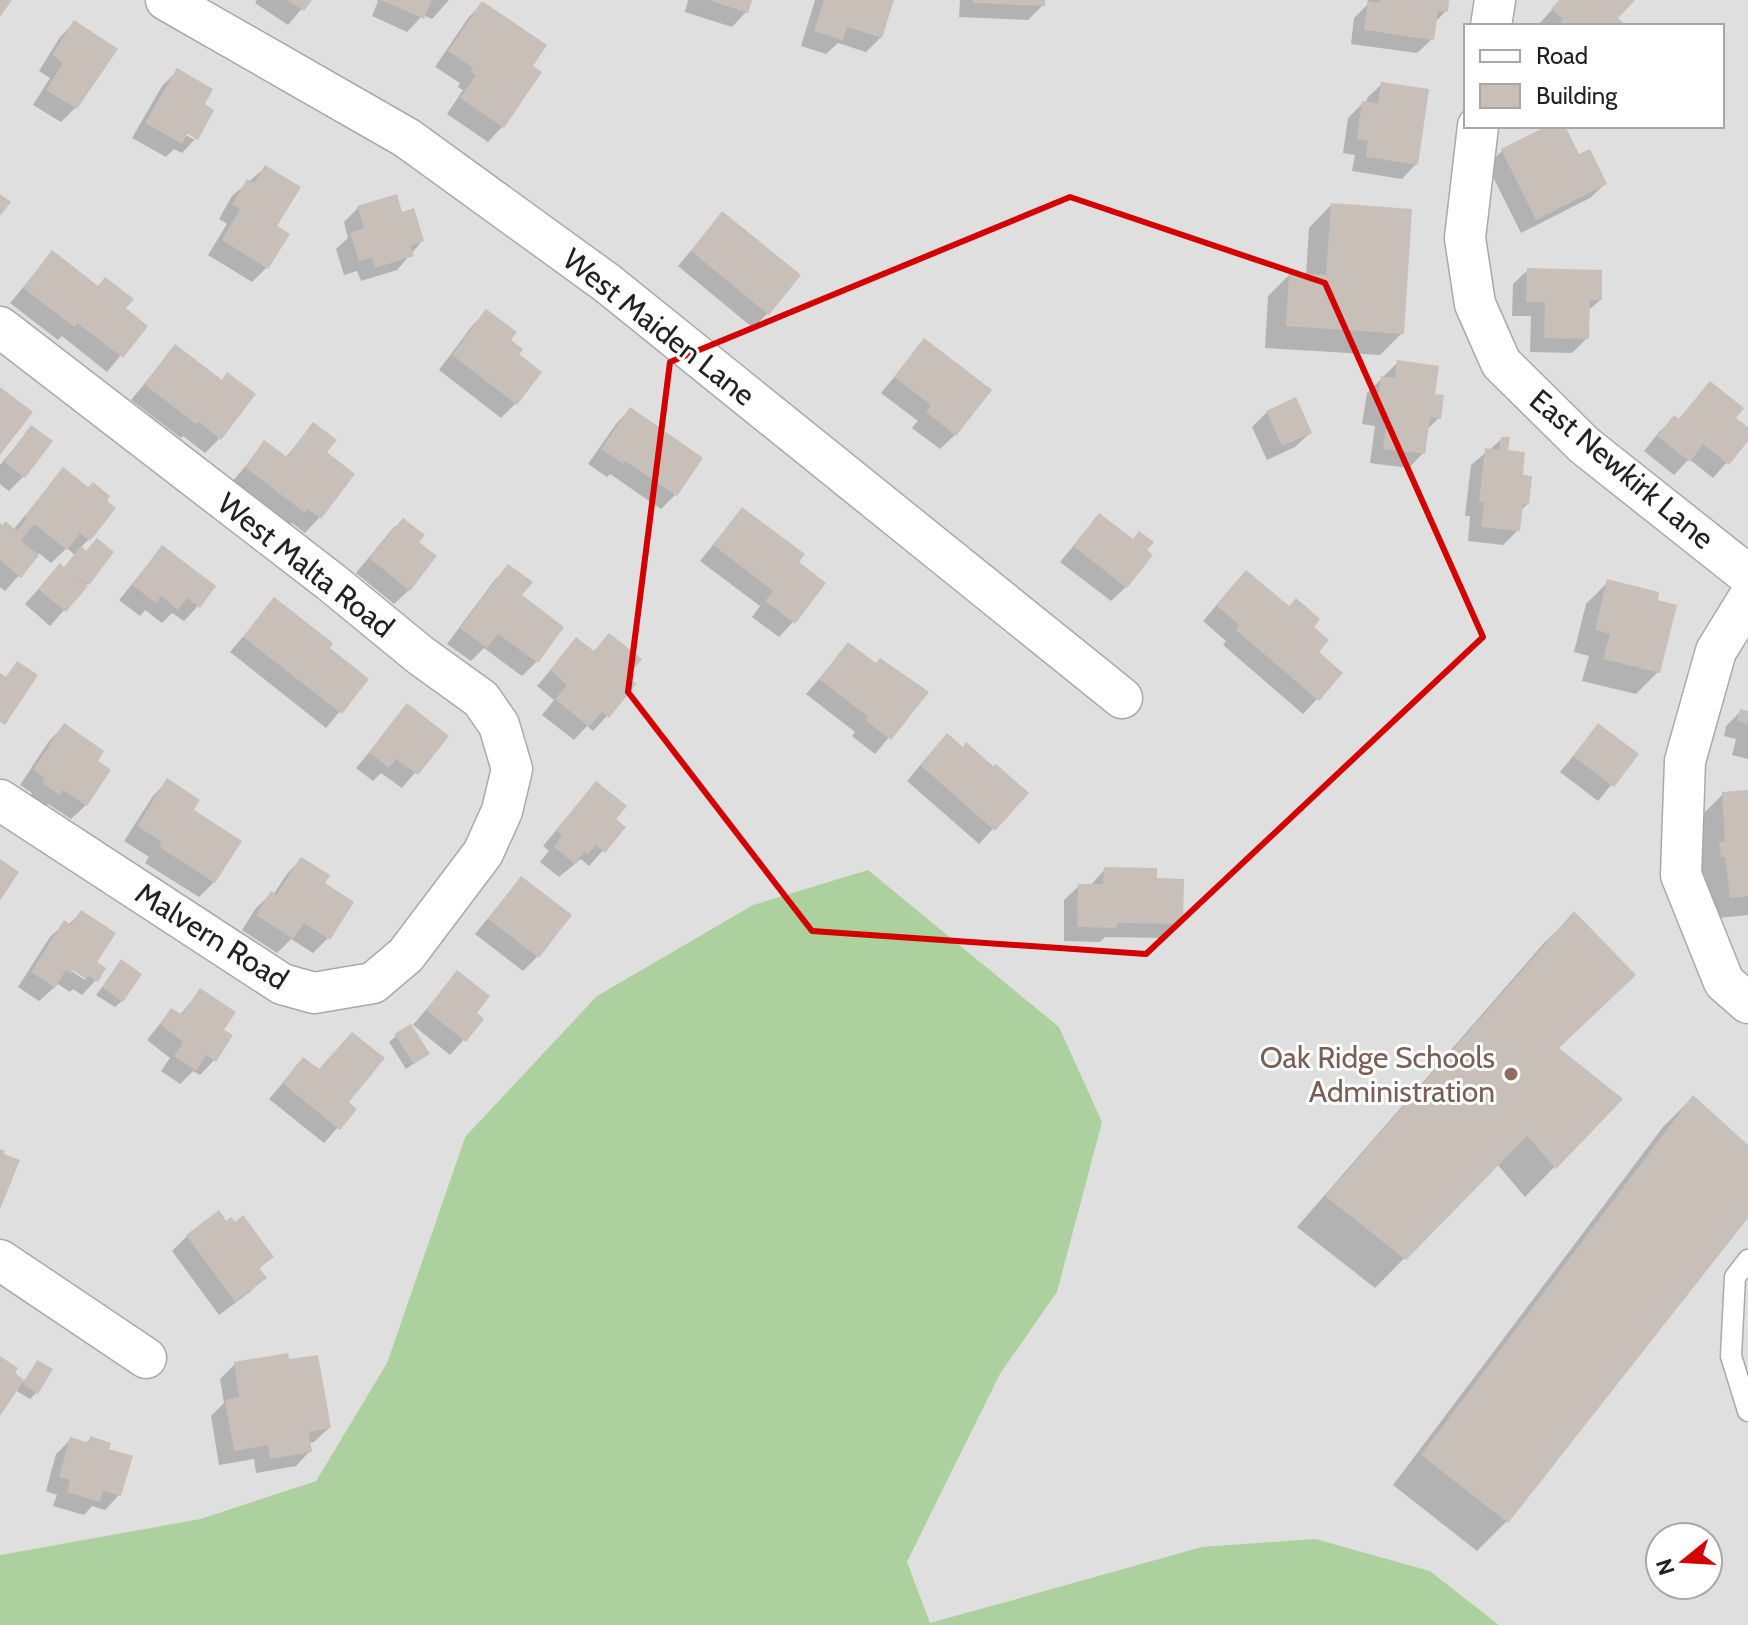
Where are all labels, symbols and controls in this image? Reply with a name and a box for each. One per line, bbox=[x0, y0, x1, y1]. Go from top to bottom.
legend bbox=[1464, 24, 1724, 128]
text: Road bbox=[1536, 41, 1588, 70]
text: Building bbox=[1536, 81, 1618, 110]
street label: West Maiden Lane bbox=[555, 240, 763, 414]
street label: East Newkirk Lane bbox=[1522, 381, 1722, 557]
street label: West Malta Road bbox=[210, 485, 402, 645]
street label: Malvern Road bbox=[129, 874, 295, 998]
place label: Oak Ridge Schools Administration bbox=[1260, 1039, 1495, 1110]
marker: Oak Ridge Schools Administration bbox=[1502, 1065, 1520, 1083]
north arrow bbox=[1644, 1521, 1724, 1601]
text: N bbox=[1650, 1555, 1681, 1579]

